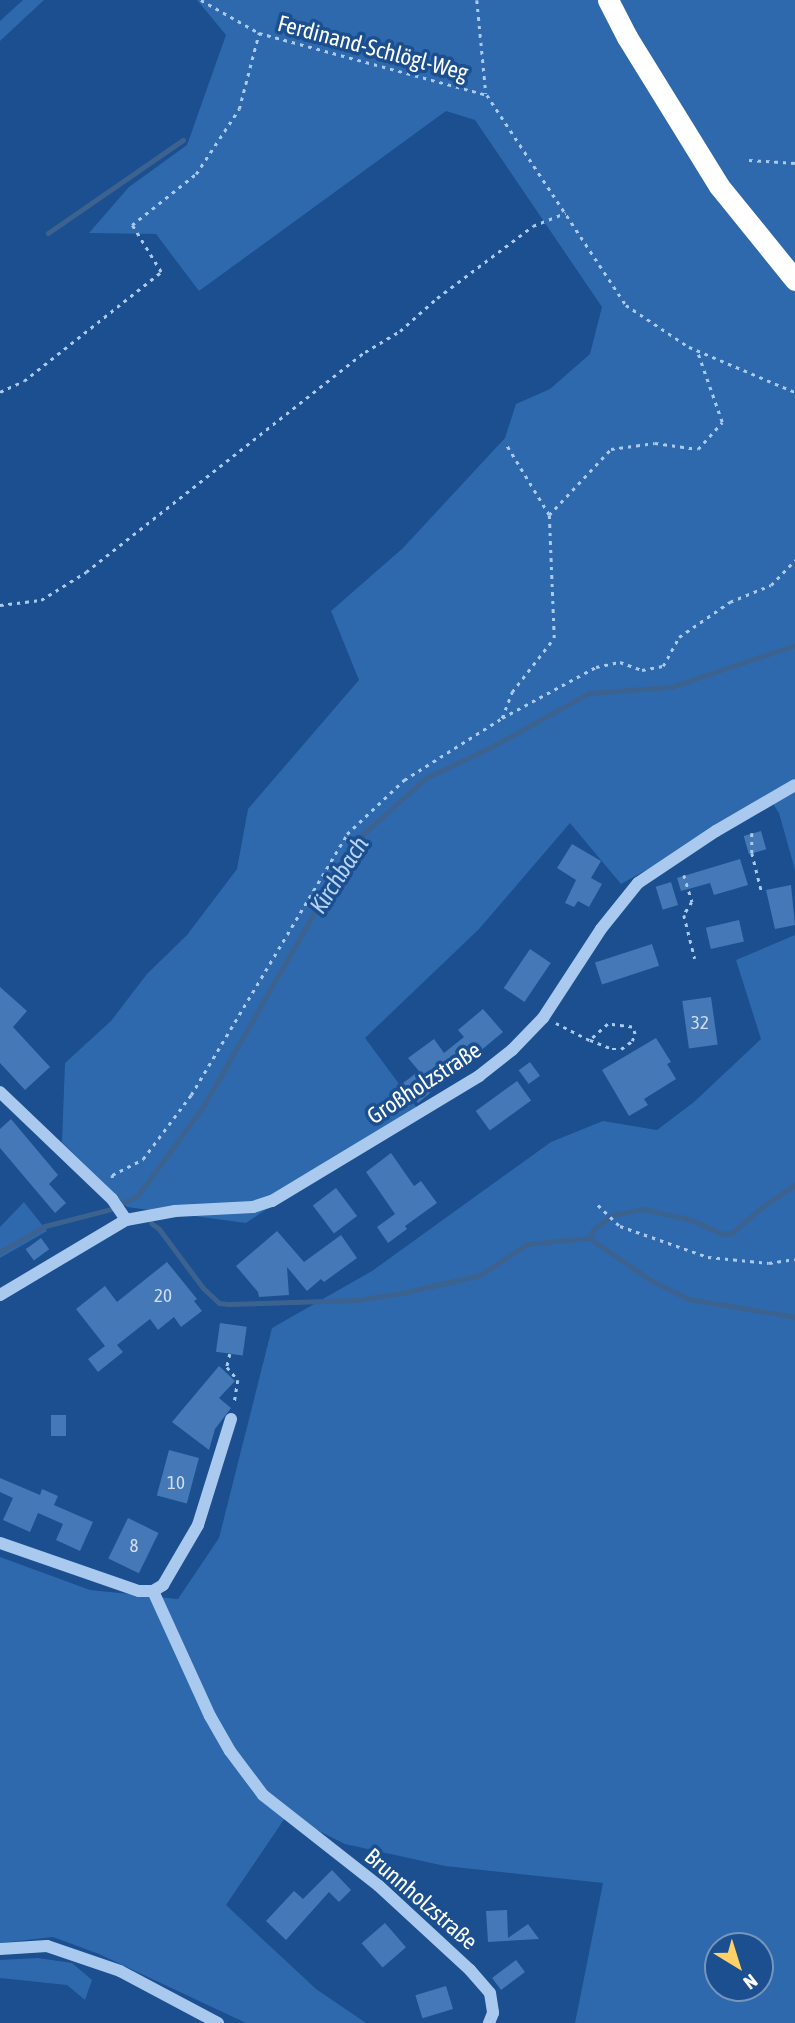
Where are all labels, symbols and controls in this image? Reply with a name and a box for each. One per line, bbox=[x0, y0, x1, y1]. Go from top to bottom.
street label: Ferdinand-Schlögl-Weg bbox=[275, 9, 471, 87]
water label: Kirchbach bbox=[303, 831, 375, 919]
house number: 32 bbox=[691, 1012, 709, 1034]
street label: Großholzstraße bbox=[362, 1036, 486, 1130]
house number: 20 bbox=[154, 1285, 172, 1307]
house number: 10 bbox=[167, 1472, 185, 1494]
house number: 8 bbox=[130, 1535, 138, 1557]
street label: Brunnholzstraße bbox=[359, 1843, 483, 1955]
north arrow bbox=[704, 1932, 774, 2002]
text: N bbox=[740, 1970, 762, 1994]

